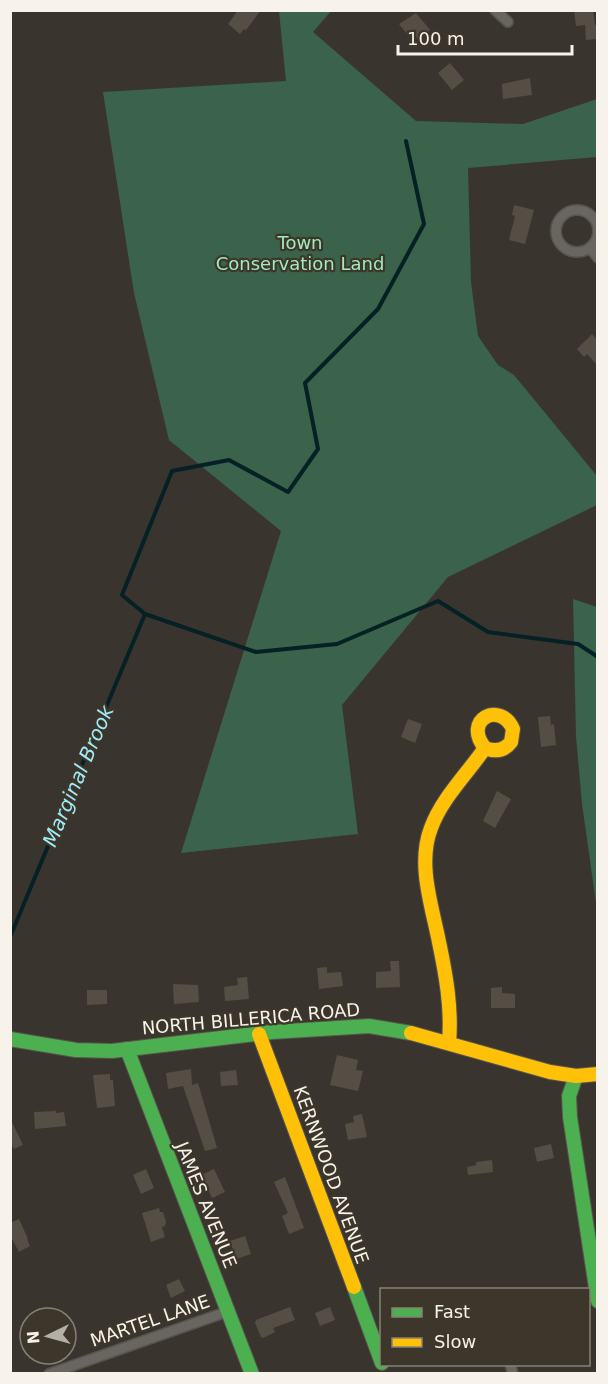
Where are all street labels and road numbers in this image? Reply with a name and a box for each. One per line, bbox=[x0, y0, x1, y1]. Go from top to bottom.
street label: NORTH BILLERICA ROAD bbox=[141, 998, 361, 1039]
street label: KERNWOOD AVENUE bbox=[289, 1083, 373, 1267]
street label: JAMES AVENUE bbox=[171, 1138, 241, 1271]
street label: MARTEL LANE bbox=[87, 1290, 212, 1351]

